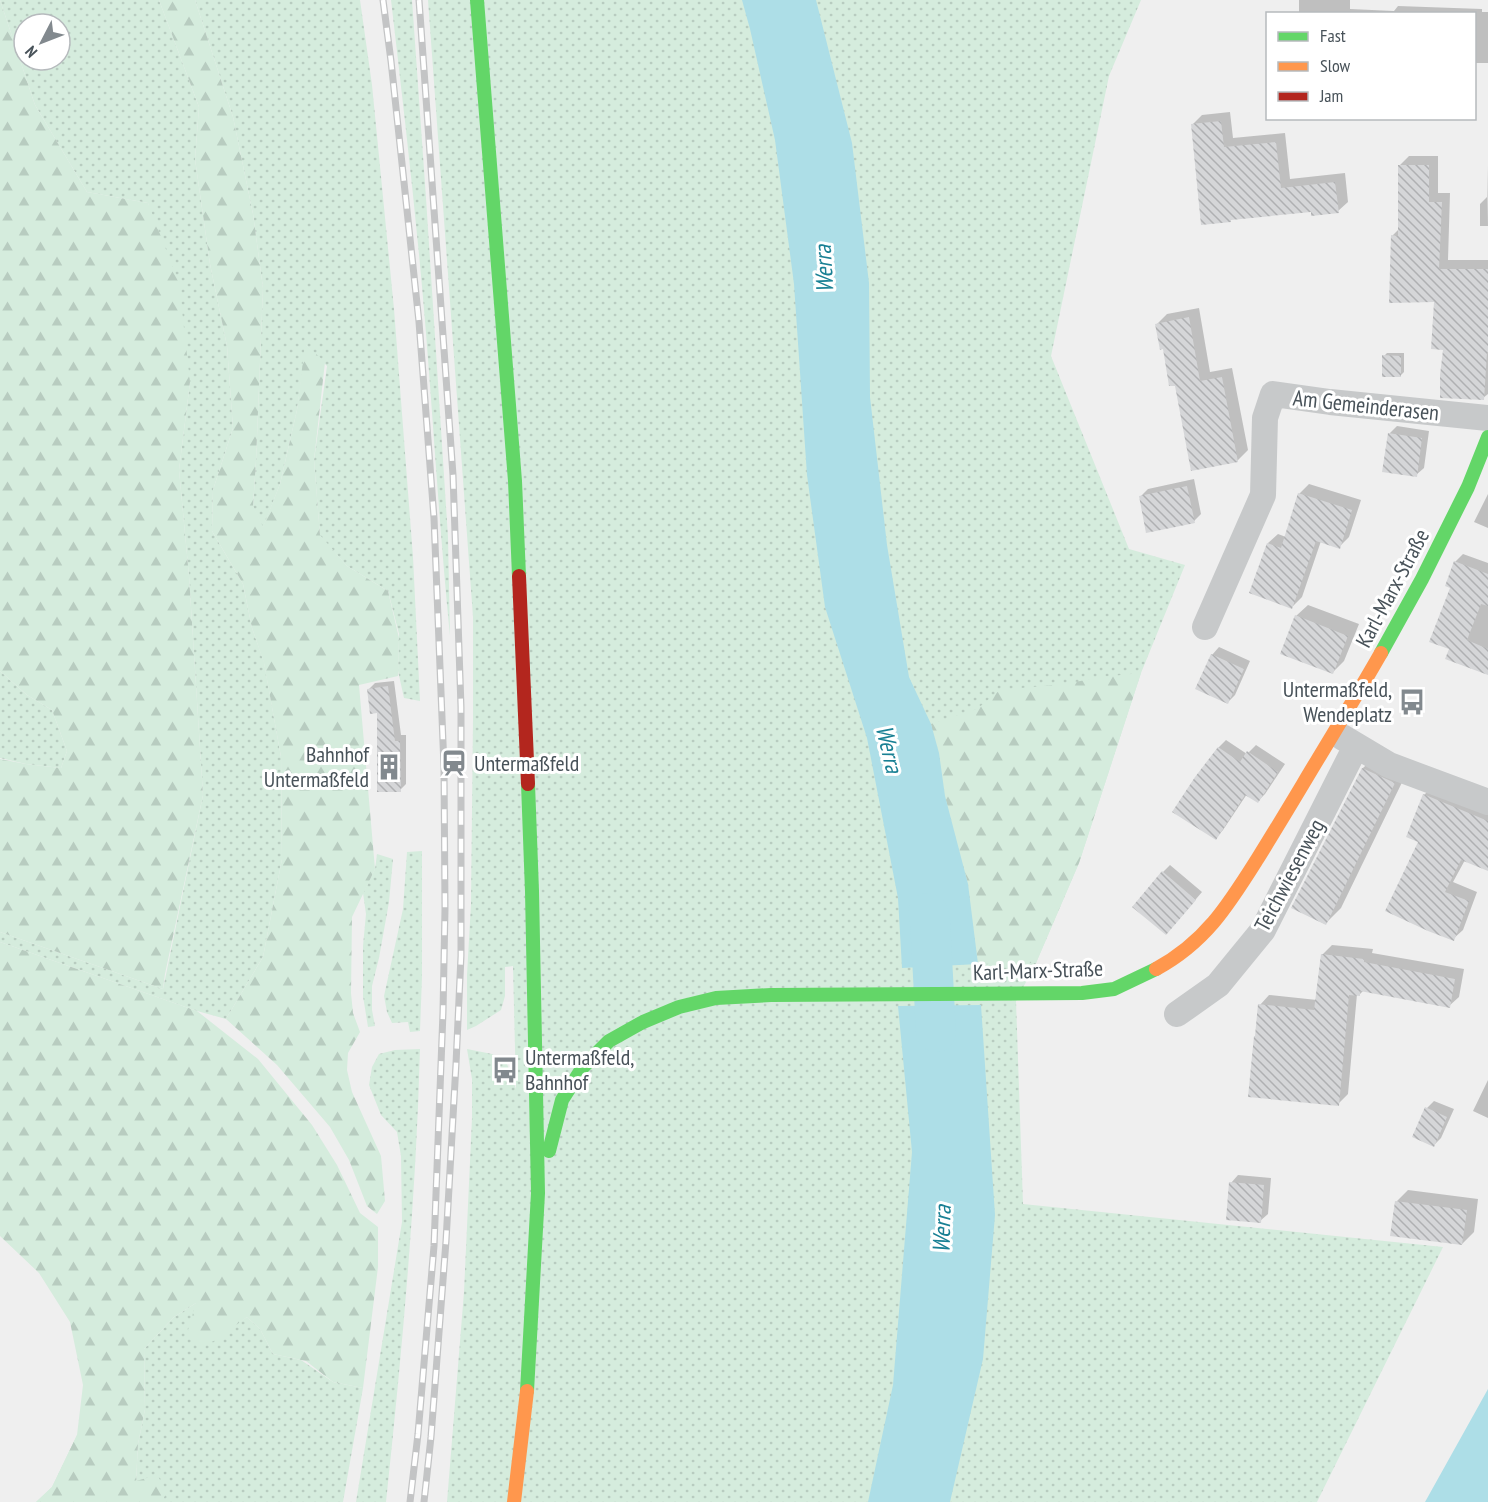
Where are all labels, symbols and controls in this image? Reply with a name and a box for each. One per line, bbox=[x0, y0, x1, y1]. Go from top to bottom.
north arrow bbox=[12, 12, 72, 72]
legend bbox=[1266, 12, 1476, 120]
text: Fast bbox=[1320, 24, 1346, 47]
text: N bbox=[21, 42, 41, 62]
text: Slow bbox=[1320, 54, 1351, 77]
text: Jam bbox=[1319, 84, 1343, 107]
water label: Werra bbox=[807, 243, 840, 294]
street label: Am Gemeinderasen bbox=[1292, 383, 1440, 427]
street label: Karl-Marx-Straße bbox=[1349, 524, 1435, 652]
place label: Untermaßfeld, Wendeplatz bbox=[1283, 675, 1392, 728]
bus stop icon: Untermaßfeld, Wendeplatz bbox=[1397, 687, 1427, 717]
water label: Werra bbox=[869, 722, 910, 777]
place label: Bahnhof Untermaßfeld bbox=[264, 740, 370, 793]
station icon: Untermaßfeld bbox=[439, 748, 469, 778]
place label: Untermaßfeld bbox=[474, 749, 579, 777]
building icon: Bahnhof Untermaßfeld bbox=[374, 752, 404, 782]
street label: Teichwiesenweg bbox=[1248, 814, 1330, 936]
street label: Karl-Marx-Straße bbox=[972, 954, 1104, 986]
place label: Untermaßfeld, Bahnhof bbox=[525, 1043, 634, 1096]
bus stop icon: Untermaßfeld, Bahnhof bbox=[490, 1055, 520, 1085]
water label: Werra bbox=[925, 1203, 958, 1253]

